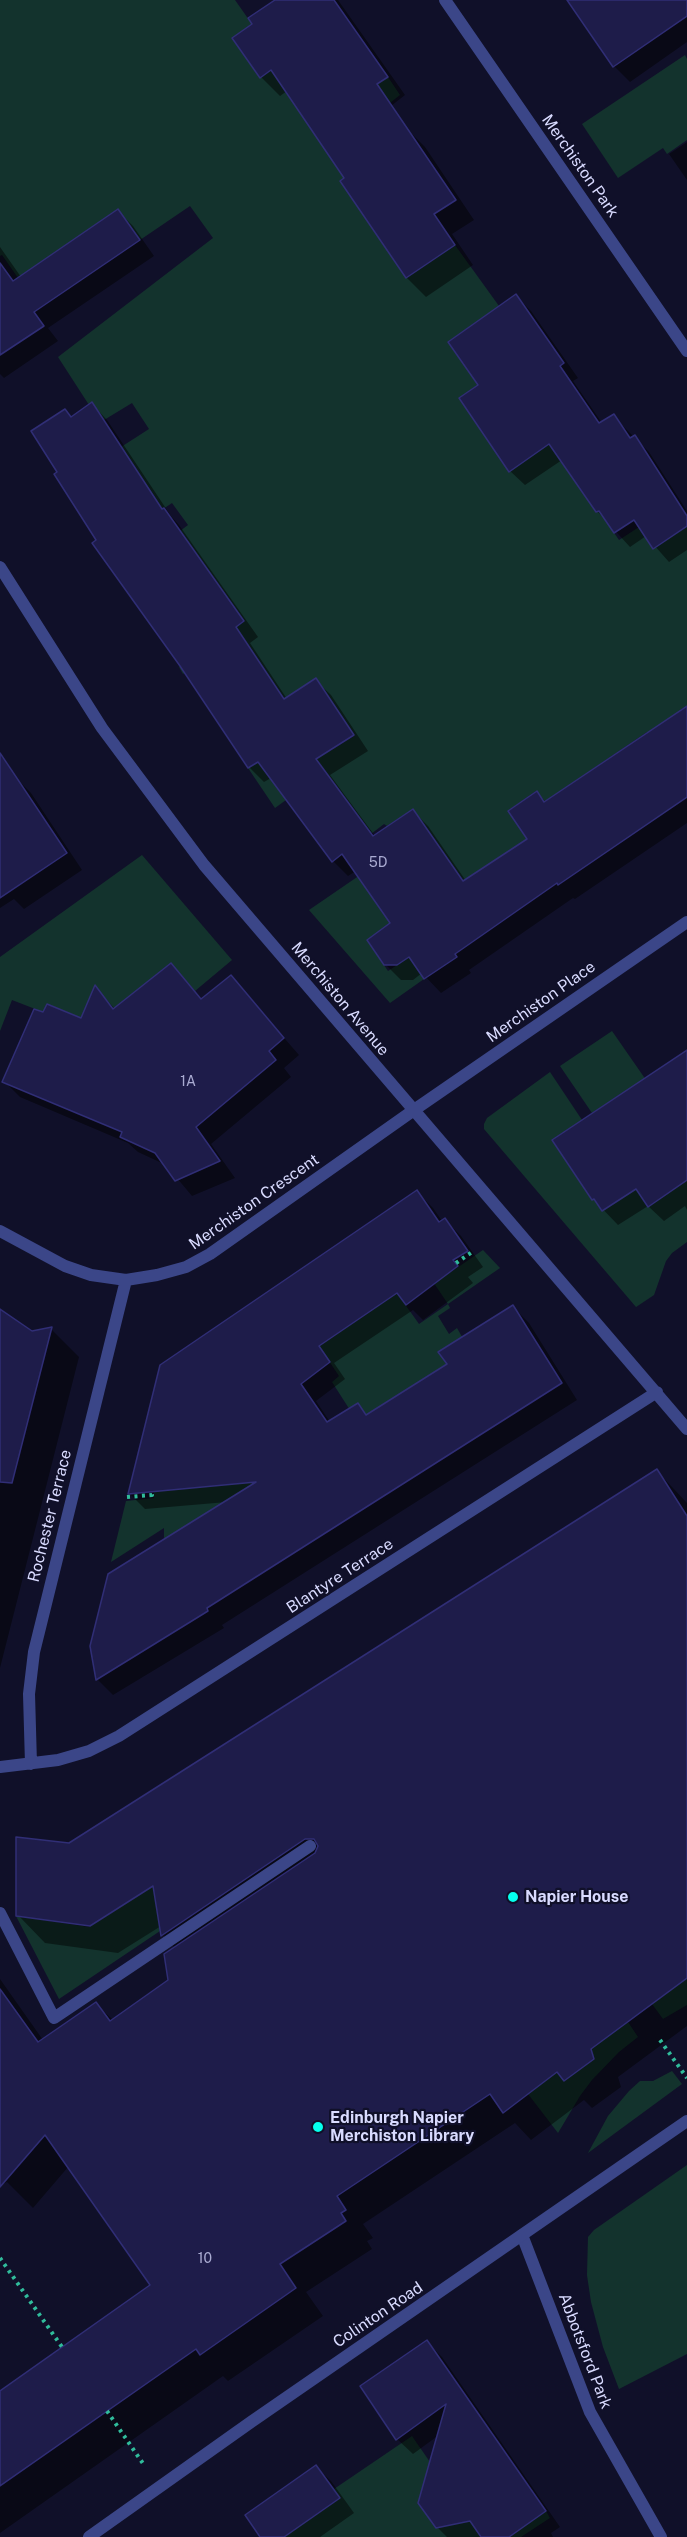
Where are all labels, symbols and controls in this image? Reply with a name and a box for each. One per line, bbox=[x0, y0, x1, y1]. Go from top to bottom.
street label: Merchiston Park bbox=[537, 111, 623, 221]
house number: 5D bbox=[369, 855, 387, 871]
street label: Merchiston Avenue bbox=[287, 938, 393, 1060]
street label: Merchiston Place bbox=[483, 957, 599, 1047]
house number: 1A bbox=[180, 1074, 196, 1090]
street label: Merchiston Crescent bbox=[185, 1150, 323, 1254]
street label: Rochester Terrace bbox=[24, 1448, 76, 1584]
street label: Blantyre Terrace bbox=[283, 1534, 397, 1618]
place label: Napier House bbox=[525, 1887, 628, 1907]
marker: Napier House bbox=[506, 1890, 520, 1904]
place label: Edinburgh Napier Merchiston Library bbox=[330, 2108, 474, 2146]
marker: Edinburgh Napier Merchiston Library bbox=[311, 2120, 325, 2134]
house number: 10 bbox=[198, 2251, 212, 2267]
street label: Colinton Road bbox=[330, 2278, 426, 2352]
street label: Abbotsford Park bbox=[554, 2290, 616, 2412]

